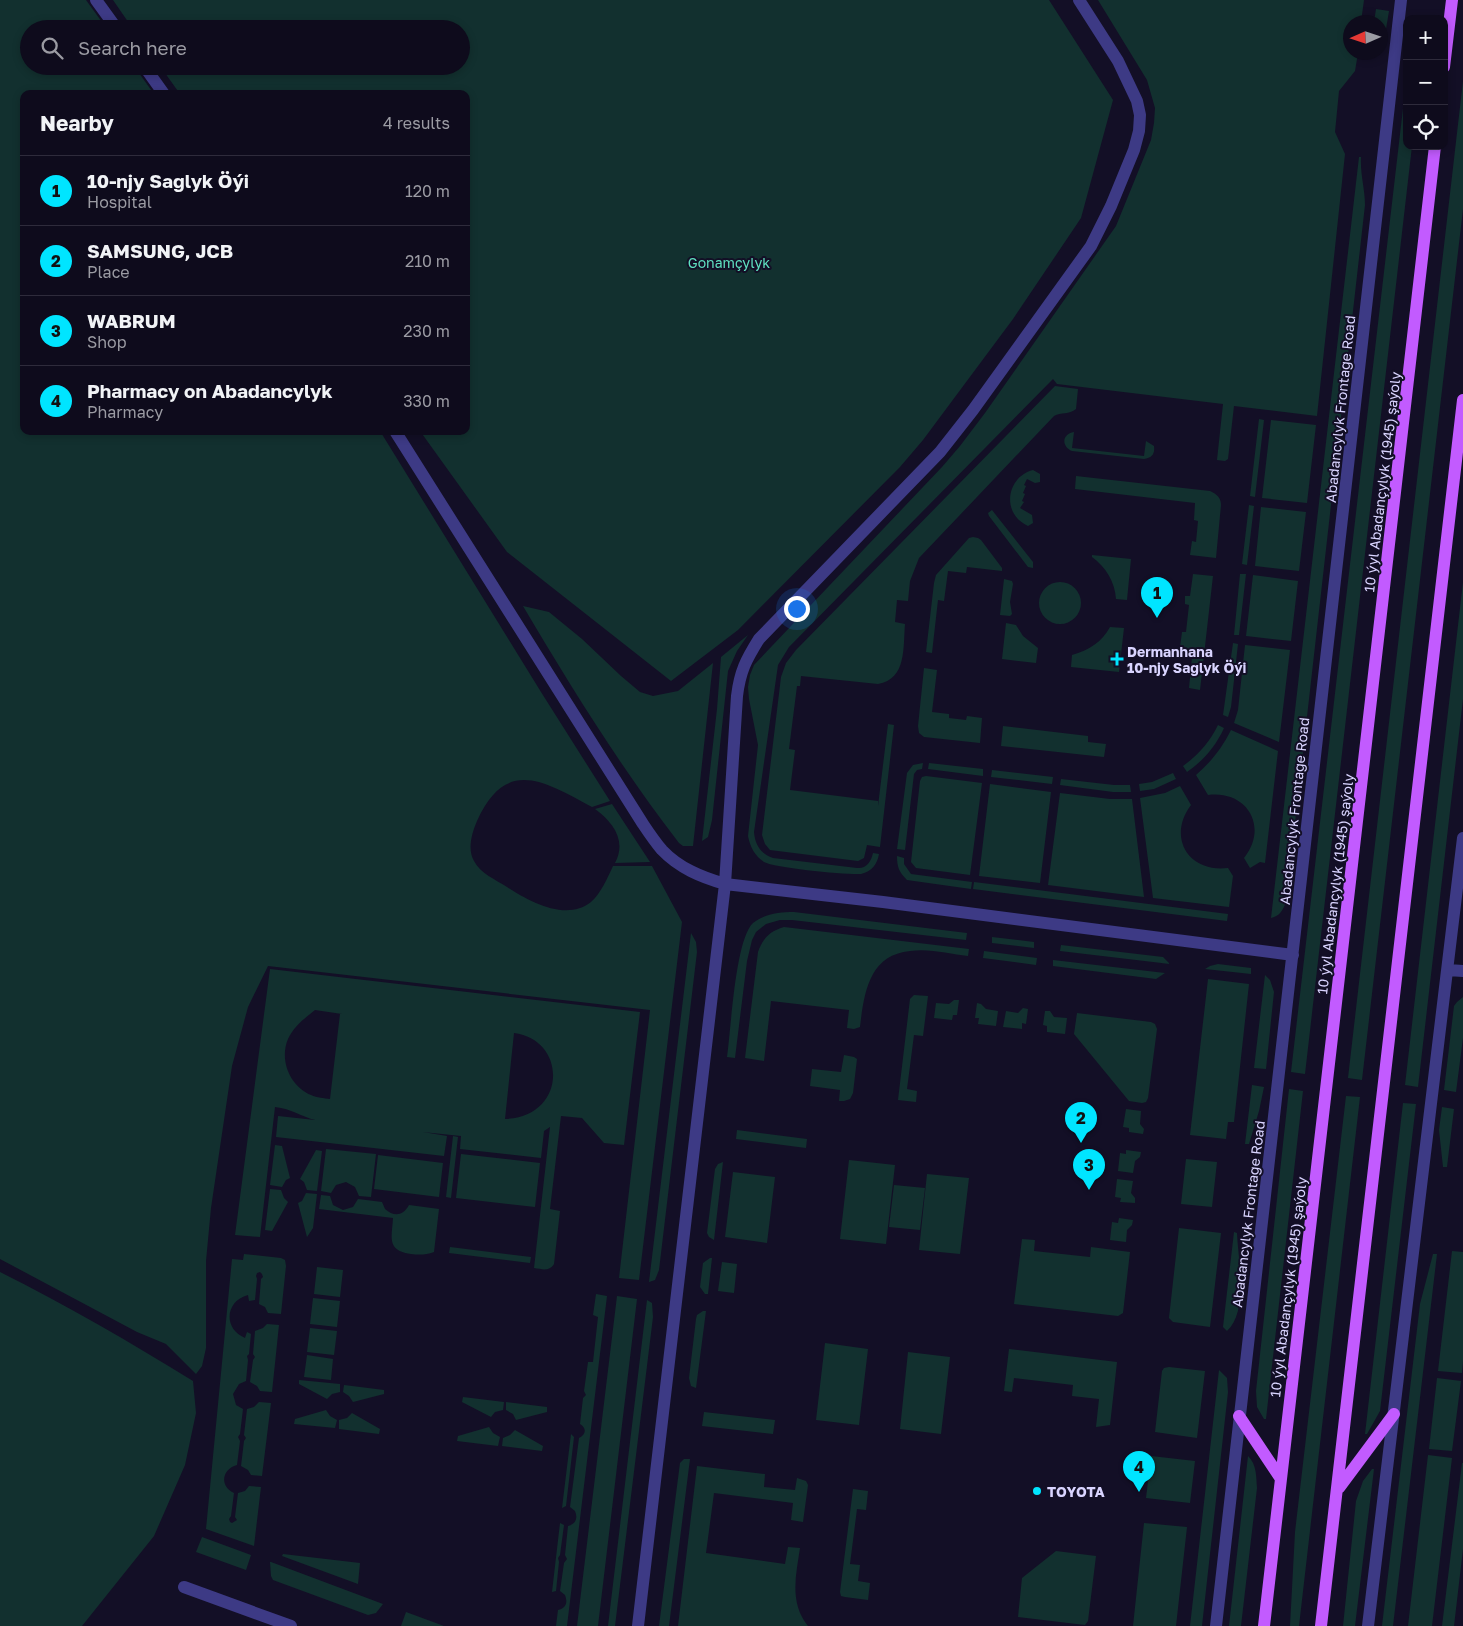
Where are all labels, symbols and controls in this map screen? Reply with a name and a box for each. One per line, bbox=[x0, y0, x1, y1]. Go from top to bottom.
north arrow bbox=[1343, 15, 1388, 60]
map controls bbox=[1403, 15, 1448, 150]
button: + bbox=[1403, 15, 1448, 60]
search box bbox=[20, 20, 470, 75]
icon: search bbox=[38, 34, 66, 62]
text: Search here bbox=[78, 36, 187, 59]
button: − bbox=[1403, 60, 1448, 105]
button: locate bbox=[1403, 105, 1448, 150]
text: Nearby bbox=[40, 110, 114, 136]
text: 4 results bbox=[383, 113, 450, 133]
text: 10-njy Saglyk Öýi bbox=[87, 169, 249, 192]
text: 1 bbox=[52, 181, 60, 201]
text: 120 m bbox=[405, 181, 450, 201]
text: Hospital bbox=[87, 192, 152, 212]
text: SAMSUNG, JCB bbox=[87, 239, 233, 262]
text: 2 bbox=[51, 251, 61, 271]
text: 210 m bbox=[405, 251, 450, 271]
park label: Gonamçylyk bbox=[688, 254, 770, 271]
text: Place bbox=[87, 262, 130, 282]
text: WABRUM bbox=[87, 309, 176, 332]
street label: Abadancylyk Frontage Road bbox=[1322, 315, 1358, 503]
text: 3 bbox=[51, 321, 61, 341]
text: 230 m bbox=[403, 321, 450, 341]
text: Shop bbox=[87, 332, 127, 352]
street label: 10 ýyl Abadançylyk (1945) şaýoly bbox=[1360, 371, 1404, 593]
text: Pharmacy on Abadancylyk bbox=[87, 379, 333, 402]
text: 4 bbox=[51, 391, 61, 411]
text: 330 m bbox=[403, 391, 450, 411]
text: Pharmacy bbox=[87, 402, 163, 422]
pin: 1 bbox=[1141, 577, 1173, 618]
your location bbox=[784, 596, 810, 622]
place label: Dermanhana 10-njy Saglyk Öýi bbox=[1127, 643, 1247, 676]
marker: Dermanhana 10-njy Saglyk Öýi bbox=[1111, 653, 1123, 665]
street label: Abadancylyk Frontage Road bbox=[1276, 717, 1312, 905]
street label: 10 ýyl Abadançylyk (1945) şaýoly bbox=[1313, 773, 1357, 995]
pin: 2 bbox=[1065, 1102, 1097, 1143]
street label: Abadancylyk Frontage Road bbox=[1228, 1120, 1268, 1308]
pin: 3 bbox=[1073, 1149, 1105, 1190]
street label: 10 ýyl Abadançylyk (1945) şaýoly bbox=[1266, 1176, 1310, 1398]
pin: 4 bbox=[1123, 1451, 1155, 1492]
place label: TOYOTA bbox=[1047, 1483, 1105, 1500]
marker: TOYOTA bbox=[1031, 1485, 1043, 1497]

